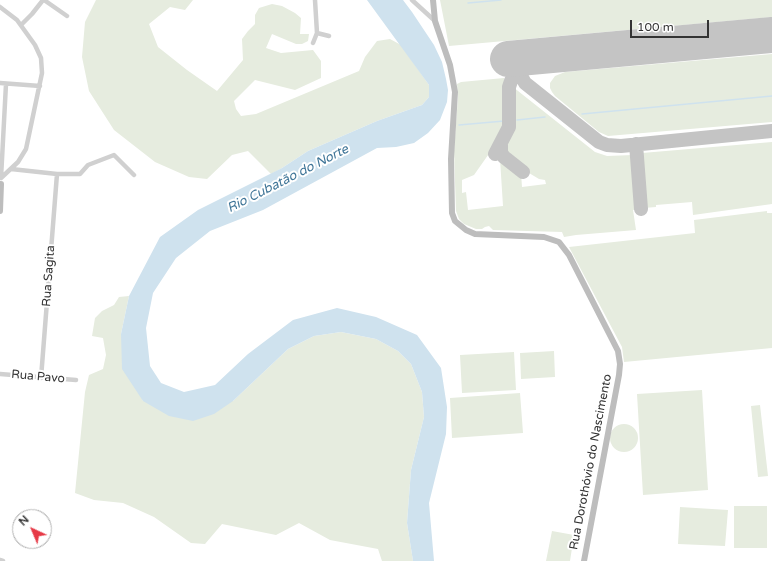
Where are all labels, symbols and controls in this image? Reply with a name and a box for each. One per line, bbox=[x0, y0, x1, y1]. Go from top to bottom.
scale bar bbox=[632, 12, 711, 38]
text: 100 m bbox=[637, 20, 674, 34]
water label: Rio Cubatão do Norte bbox=[225, 142, 351, 216]
street label: Rua Sagita bbox=[40, 245, 58, 307]
street label: Rua Pavo bbox=[11, 367, 65, 387]
street label: Rua Dorothóvio do Nascimento bbox=[567, 373, 615, 551]
north arrow bbox=[12, 509, 52, 549]
text: N bbox=[16, 513, 32, 528]

